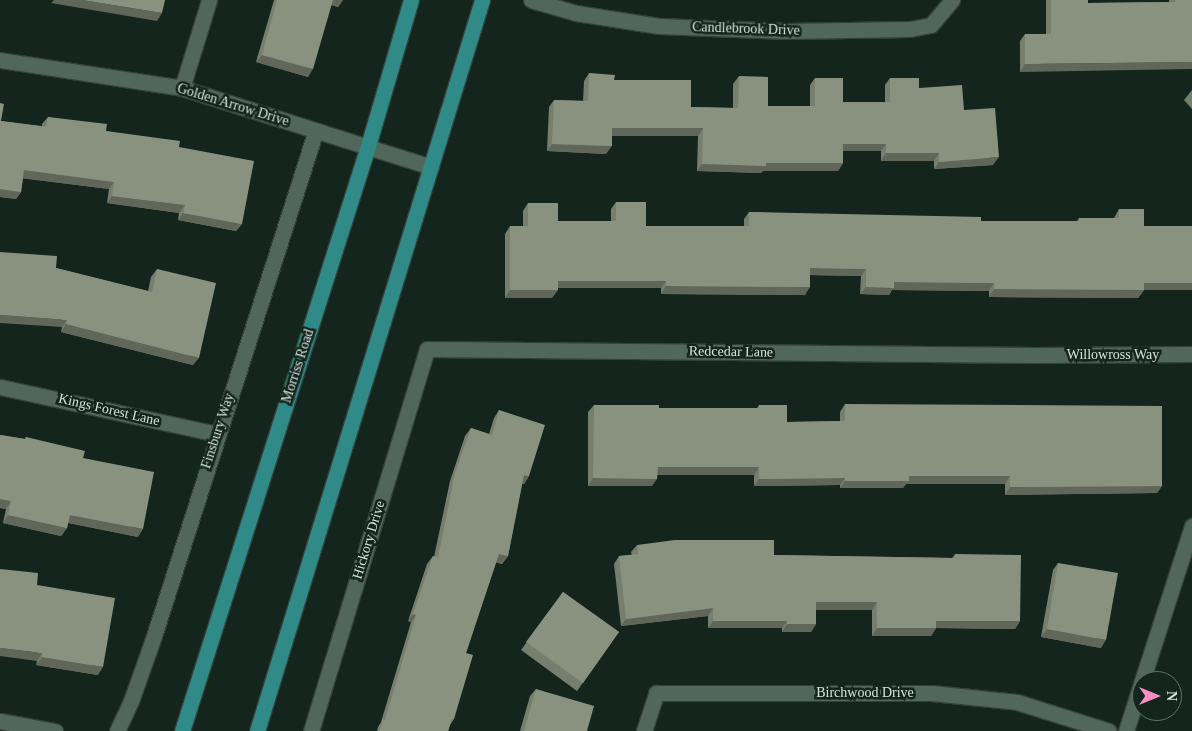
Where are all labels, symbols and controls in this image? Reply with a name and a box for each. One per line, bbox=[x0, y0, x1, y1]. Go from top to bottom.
street label: Candlebrook Drive bbox=[692, 19, 800, 39]
street label: Golden Arrow Drive bbox=[175, 80, 291, 130]
street label: Morriss Road bbox=[278, 327, 318, 405]
street label: Redcedar Lane bbox=[689, 343, 773, 361]
street label: Willowross Way bbox=[1067, 347, 1159, 363]
street label: Kings Forest Lane bbox=[57, 390, 161, 430]
street label: Finsbury Way bbox=[198, 391, 238, 471]
street label: Hickory Drive bbox=[349, 499, 389, 581]
north arrow bbox=[1132, 671, 1182, 721]
street label: Birchwood Drive bbox=[816, 685, 914, 701]
text: N bbox=[1164, 691, 1179, 701]

